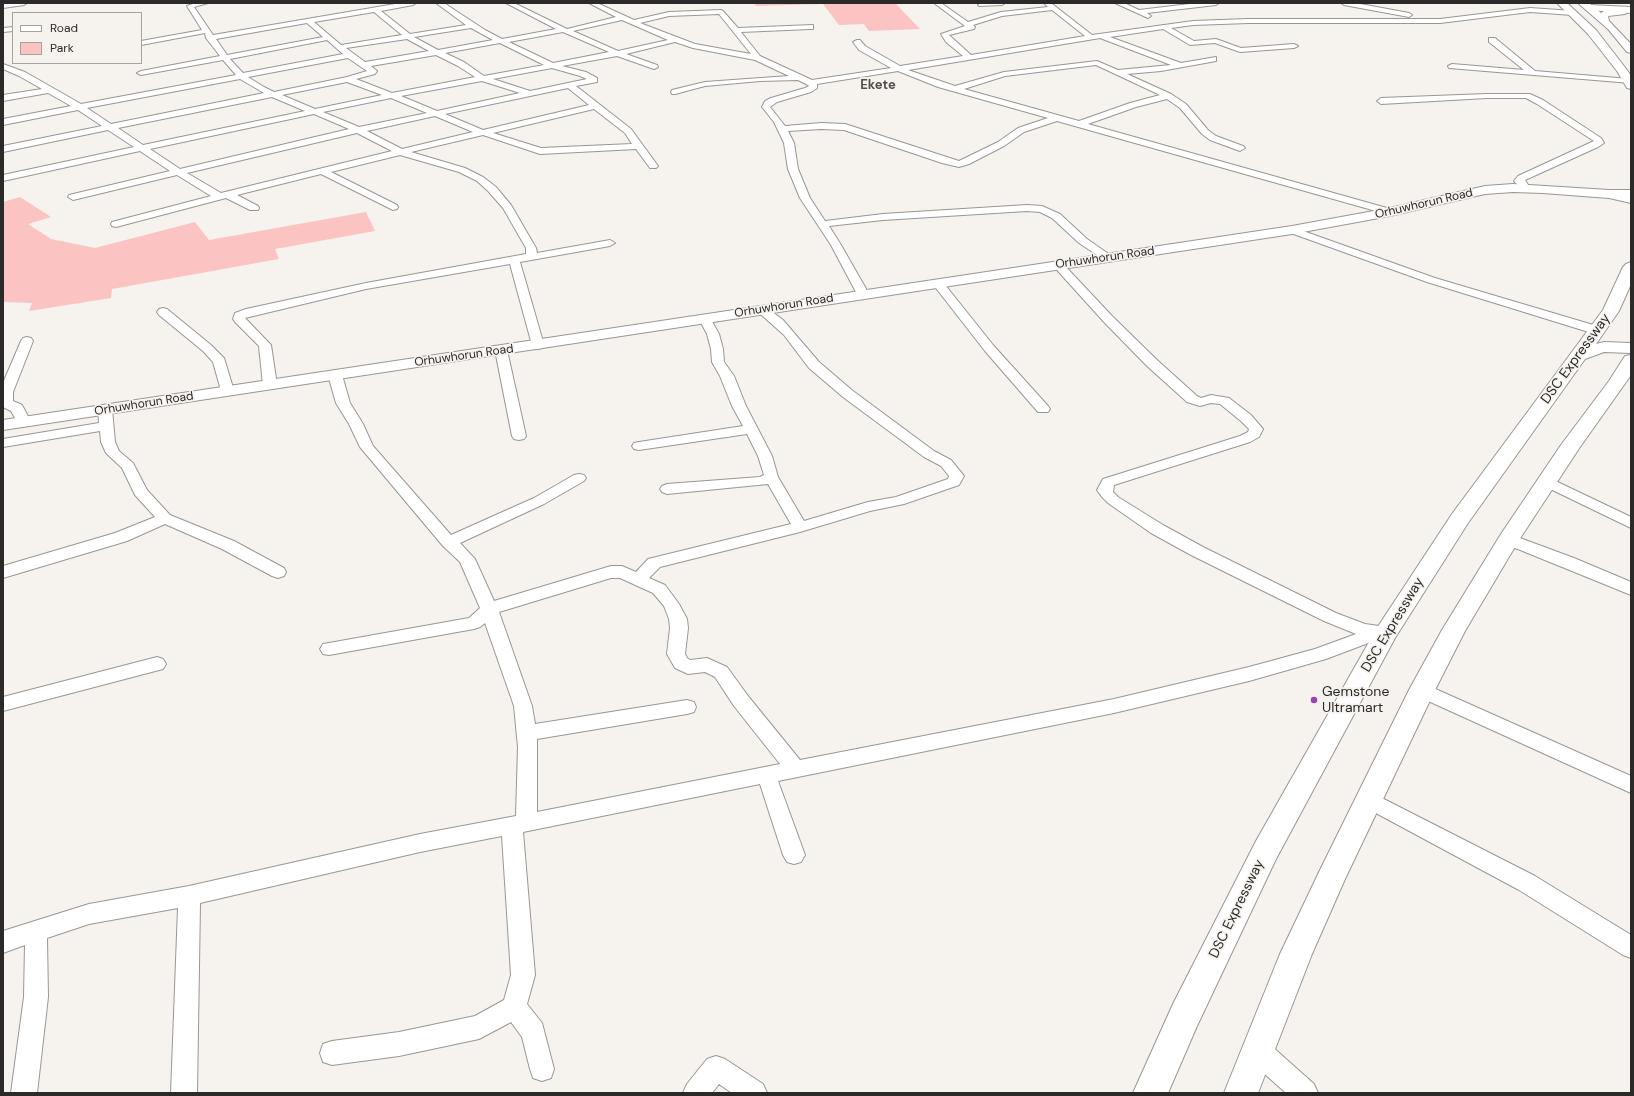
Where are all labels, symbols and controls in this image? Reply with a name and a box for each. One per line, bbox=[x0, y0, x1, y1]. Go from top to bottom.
legend bbox=[12, 12, 142, 64]
text: Road bbox=[50, 20, 78, 36]
text: Park bbox=[50, 40, 74, 56]
district label: Ekete bbox=[860, 78, 896, 94]
street label: Orhuwhorun Road bbox=[1374, 186, 1474, 222]
street label: Orhuwhorun Road bbox=[1054, 244, 1156, 272]
street label: Orhuwhorun Road bbox=[733, 291, 835, 321]
street label: DSC Expressway bbox=[1538, 311, 1614, 407]
street label: Orhuwhorun Road bbox=[413, 342, 515, 370]
street label: Orhuwhorun Road bbox=[93, 389, 195, 419]
street label: DSC Expressway bbox=[1358, 575, 1428, 675]
place label: Gemstone Ultramart bbox=[1322, 684, 1389, 716]
marker: Gemstone Ultramart bbox=[1309, 695, 1319, 705]
street label: DSC Expressway bbox=[1206, 857, 1268, 961]

